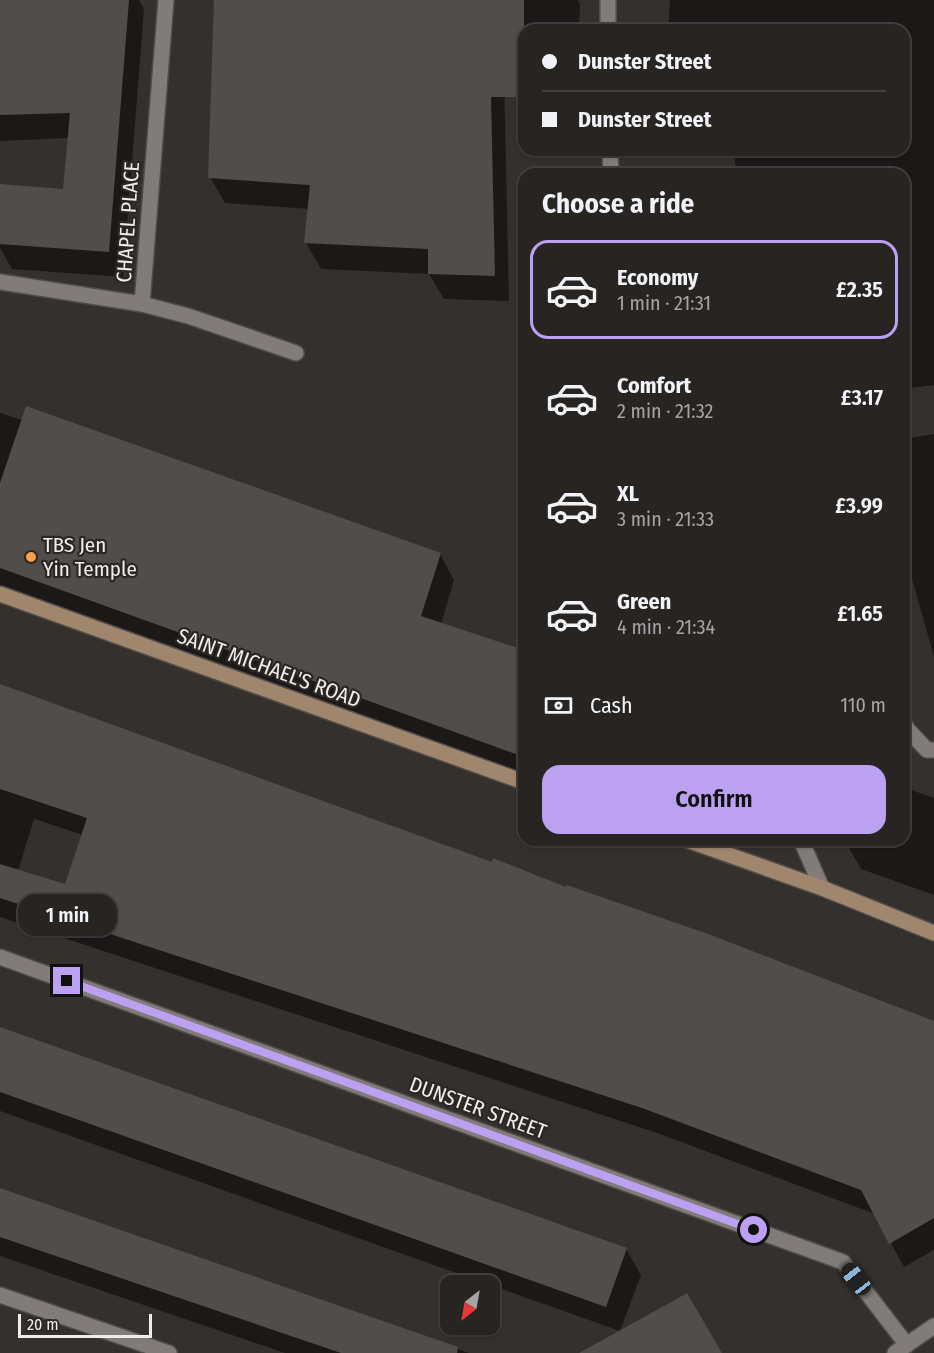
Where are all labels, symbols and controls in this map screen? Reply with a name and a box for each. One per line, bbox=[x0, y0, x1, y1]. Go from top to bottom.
text: Dunster Street bbox=[578, 48, 711, 75]
text: Dunster Street bbox=[578, 106, 711, 133]
street label: CHAPEL PLACE bbox=[111, 161, 145, 283]
text: Choose a ride bbox=[542, 188, 694, 220]
icon: car bbox=[545, 263, 599, 317]
text: Economy bbox=[617, 264, 698, 291]
text: £2.35 bbox=[836, 276, 883, 303]
text: 1 min · 21:31 bbox=[617, 291, 711, 315]
icon: car bbox=[545, 371, 599, 425]
text: Comfort bbox=[617, 372, 691, 399]
text: £3.17 bbox=[841, 384, 883, 411]
text: 2 min · 21:32 bbox=[617, 399, 713, 423]
icon: car bbox=[545, 479, 599, 533]
text: XL bbox=[617, 480, 639, 507]
text: £3.99 bbox=[835, 492, 883, 519]
text: 3 min · 21:33 bbox=[617, 507, 714, 531]
place label: TBS Jen Yin Temple bbox=[43, 532, 137, 582]
marker: TBS Jen Yin Temple bbox=[24, 550, 38, 564]
icon: car bbox=[545, 587, 599, 641]
text: Green bbox=[617, 588, 671, 615]
text: £1.65 bbox=[837, 600, 883, 627]
text: 4 min · 21:34 bbox=[617, 615, 715, 639]
street label: SAINT MICHAEL'S ROAD bbox=[174, 623, 364, 713]
icon: cash bbox=[542, 689, 575, 722]
text: Cash bbox=[590, 692, 633, 719]
text: 110 m bbox=[840, 693, 886, 717]
button: Confirm bbox=[542, 765, 886, 834]
callout: 1 min bbox=[17, 894, 116, 936]
text: 1 min bbox=[46, 903, 89, 927]
route end bbox=[53, 967, 80, 994]
street label: DUNSTER STREET bbox=[406, 1071, 550, 1145]
route start bbox=[740, 1216, 767, 1243]
car bbox=[838, 1259, 874, 1299]
north arrow bbox=[440, 1275, 500, 1335]
map controls bbox=[440, 1275, 500, 1335]
scale bar bbox=[18, 1311, 152, 1338]
text: 20 m bbox=[27, 1315, 58, 1334]

